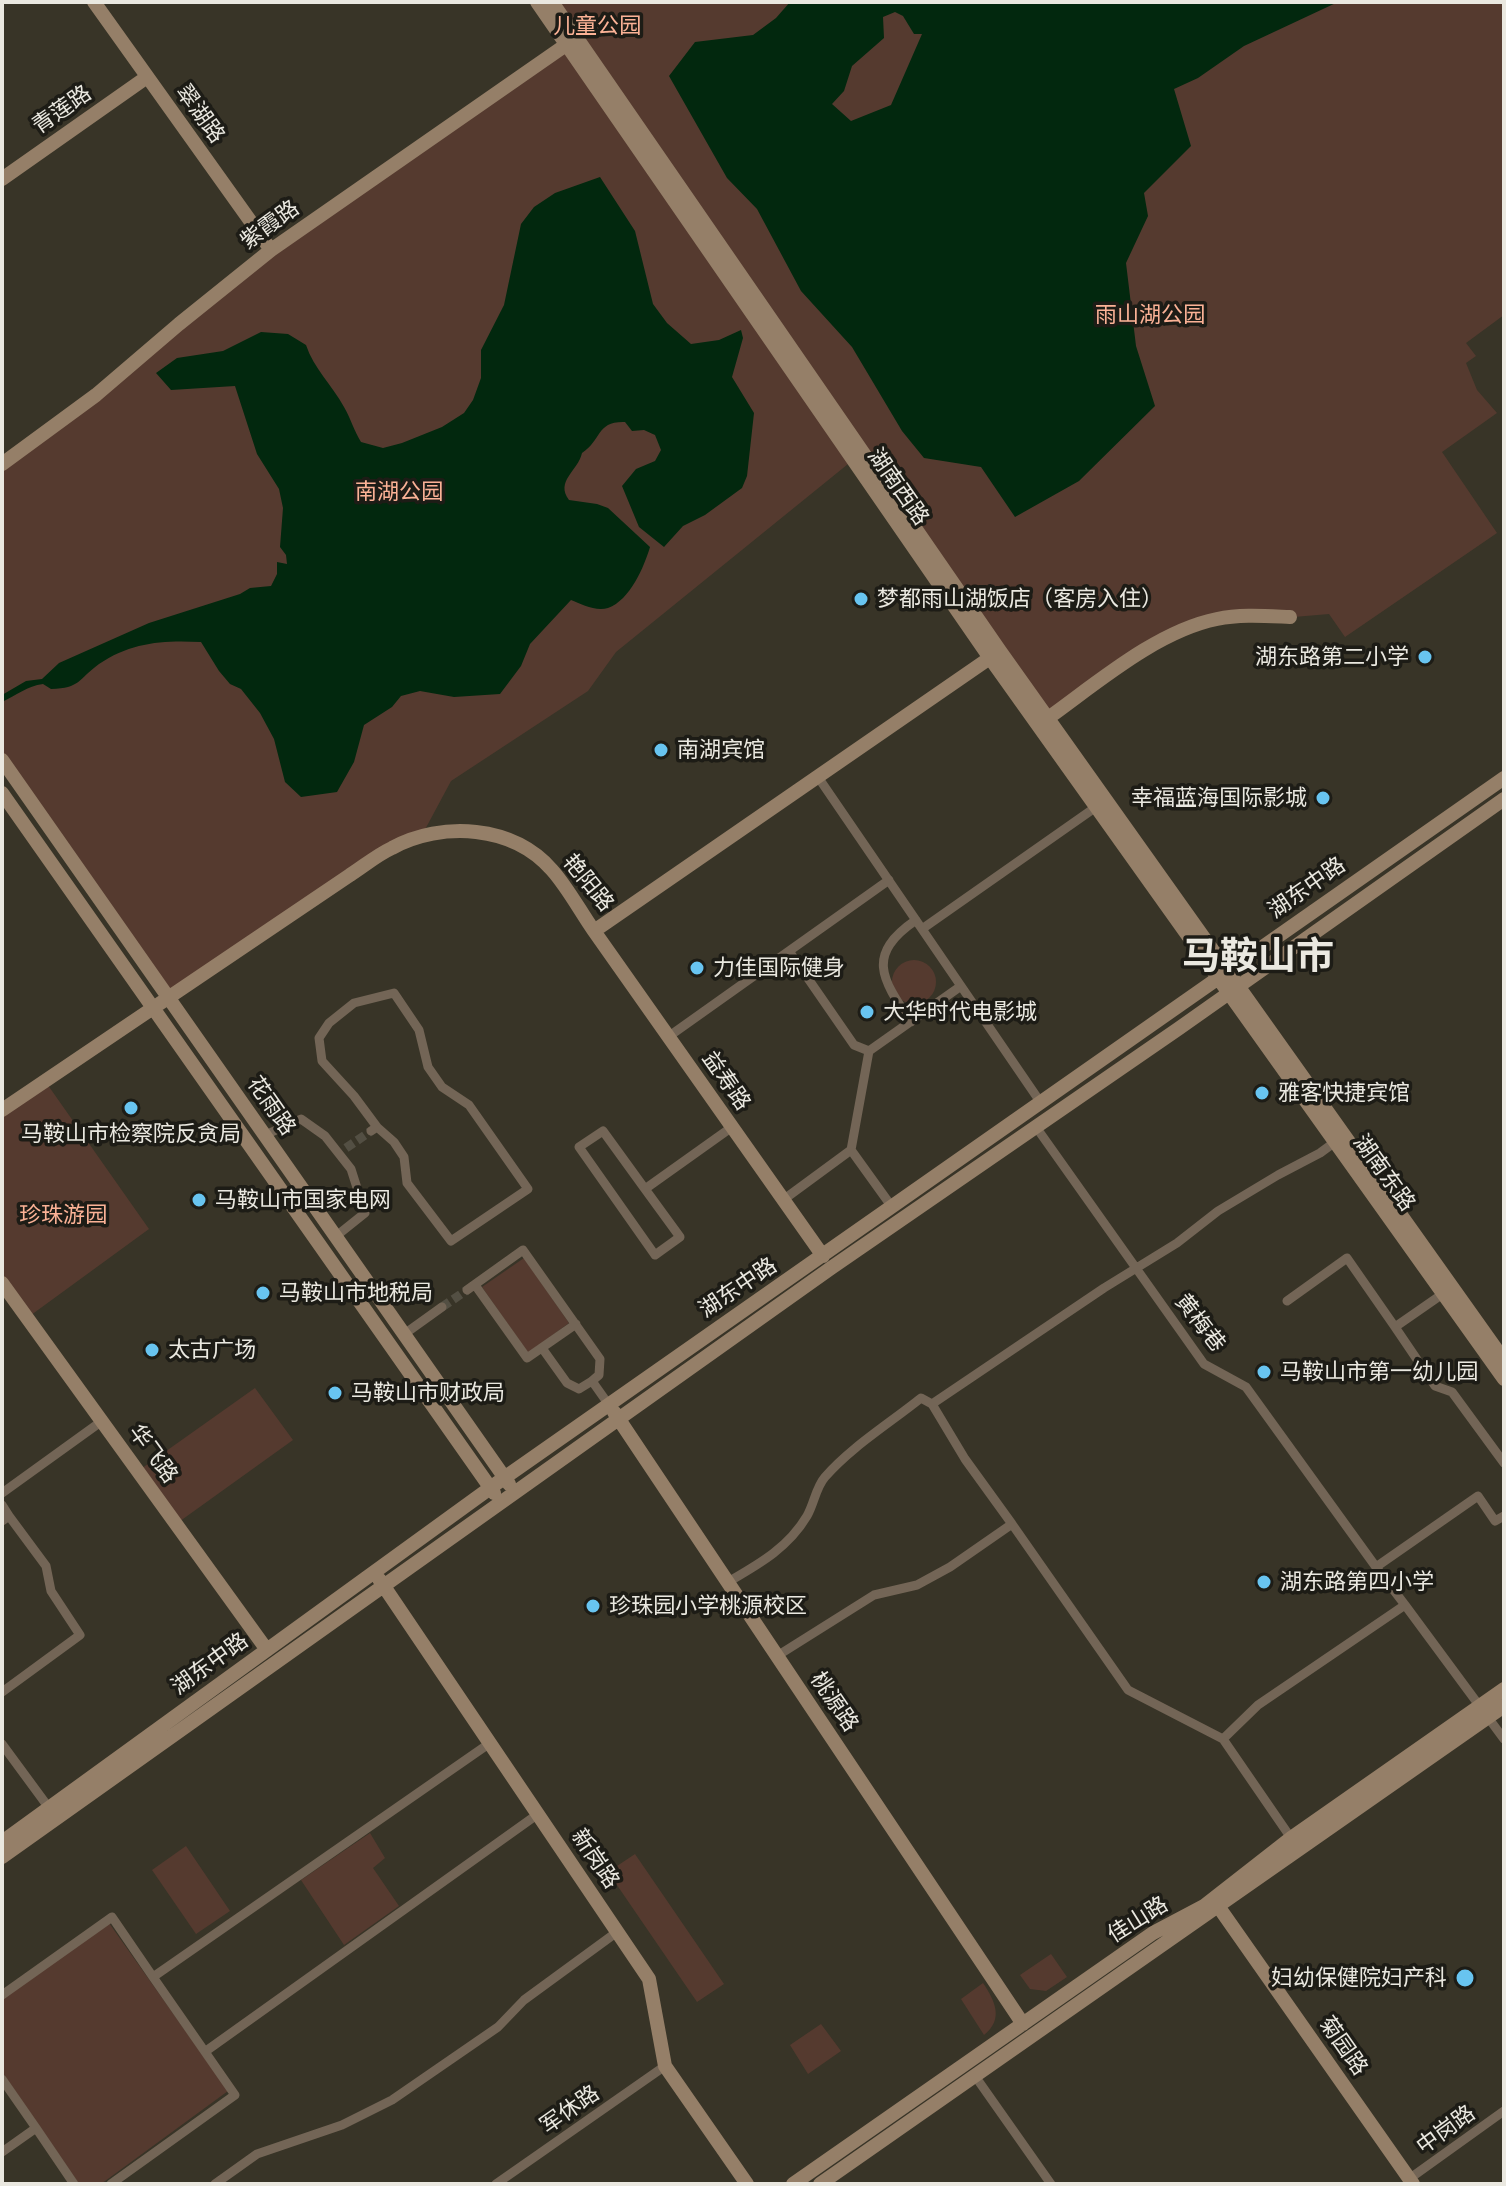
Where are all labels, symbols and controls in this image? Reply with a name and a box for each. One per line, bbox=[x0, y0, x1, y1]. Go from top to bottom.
park label: 儿童公园 bbox=[553, 13, 641, 39]
street label: 青莲路 bbox=[27, 80, 97, 140]
street label: 翠湖路 bbox=[170, 80, 230, 148]
street label: 紫霞路 bbox=[236, 195, 304, 255]
park label: 雨山湖公园 bbox=[1095, 302, 1205, 328]
street label: 湖南西路 bbox=[862, 443, 934, 531]
park label: 南湖公园 bbox=[355, 479, 443, 505]
place label: 梦都雨山湖饭店（客房入住） bbox=[877, 586, 1163, 612]
marker: 梦都雨山湖饭店（客房入住） bbox=[852, 590, 870, 608]
place label: 湖东路第二小学 bbox=[1255, 644, 1409, 670]
marker: 湖东路第二小学 bbox=[1416, 648, 1434, 666]
place label: 南湖宾馆 bbox=[677, 737, 765, 763]
marker: 南湖宾馆 bbox=[652, 741, 670, 759]
place label: 幸福蓝海国际影城 bbox=[1131, 785, 1307, 811]
marker: 幸福蓝海国际影城 bbox=[1314, 789, 1332, 807]
street label: 艳阳路 bbox=[557, 849, 619, 917]
street label: 湖东中路 bbox=[1263, 852, 1351, 924]
district label: 马鞍山市 bbox=[1182, 935, 1334, 981]
place label: 力佳国际健身 bbox=[713, 955, 845, 981]
marker: 力佳国际健身 bbox=[688, 959, 706, 977]
place label: 大华时代电影城 bbox=[883, 999, 1037, 1025]
marker: 大华时代电影城 bbox=[858, 1003, 876, 1021]
street label: 益寿路 bbox=[696, 1046, 756, 1116]
street label: 花雨路 bbox=[241, 1071, 301, 1141]
place label: 雅客快捷宾馆 bbox=[1278, 1080, 1410, 1106]
marker: 雅客快捷宾馆 bbox=[1253, 1084, 1271, 1102]
marker: 马鞍山市检察院反贪局 bbox=[122, 1099, 140, 1117]
place label: 马鞍山市检察院反贪局 bbox=[21, 1121, 241, 1147]
street label: 湖南东路 bbox=[1347, 1130, 1421, 1216]
place label: 马鞍山市国家电网 bbox=[215, 1187, 391, 1213]
marker: 马鞍山市国家电网 bbox=[190, 1191, 208, 1209]
park label: 珍珠游园 bbox=[19, 1202, 107, 1228]
street label: 湖东中路 bbox=[694, 1252, 782, 1324]
place label: 马鞍山市地税局 bbox=[279, 1280, 433, 1306]
marker: 马鞍山市地税局 bbox=[254, 1284, 272, 1302]
street label: 黄梅巷 bbox=[1169, 1289, 1231, 1357]
place label: 太古广场 bbox=[168, 1337, 256, 1363]
marker: 太古广场 bbox=[143, 1341, 161, 1359]
place label: 马鞍山市第一幼儿园 bbox=[1280, 1359, 1478, 1385]
marker: 马鞍山市第一幼儿园 bbox=[1255, 1363, 1273, 1381]
place label: 马鞍山市财政局 bbox=[351, 1380, 505, 1406]
marker: 马鞍山市财政局 bbox=[326, 1384, 344, 1402]
street label: 华飞路 bbox=[123, 1420, 183, 1488]
place label: 湖东路第四小学 bbox=[1280, 1569, 1434, 1595]
marker: 湖东路第四小学 bbox=[1255, 1573, 1273, 1591]
place label: 珍珠园小学桃源校区 bbox=[609, 1593, 807, 1619]
marker: 珍珠园小学桃源校区 bbox=[584, 1597, 602, 1615]
street label: 湖东中路 bbox=[167, 1627, 253, 1701]
street label: 桃源路 bbox=[805, 1667, 863, 1737]
street label: 新岗路 bbox=[566, 1824, 624, 1894]
street label: 佳山路 bbox=[1103, 1891, 1173, 1949]
place label: 妇幼保健院妇产科 bbox=[1271, 1965, 1447, 1991]
marker: 妇幼保健院妇产科 bbox=[1454, 1967, 1476, 1989]
street label: 菊园路 bbox=[1313, 2011, 1373, 2081]
street label: 军休路 bbox=[535, 2080, 605, 2140]
street label: 中岗路 bbox=[1412, 2100, 1480, 2160]

